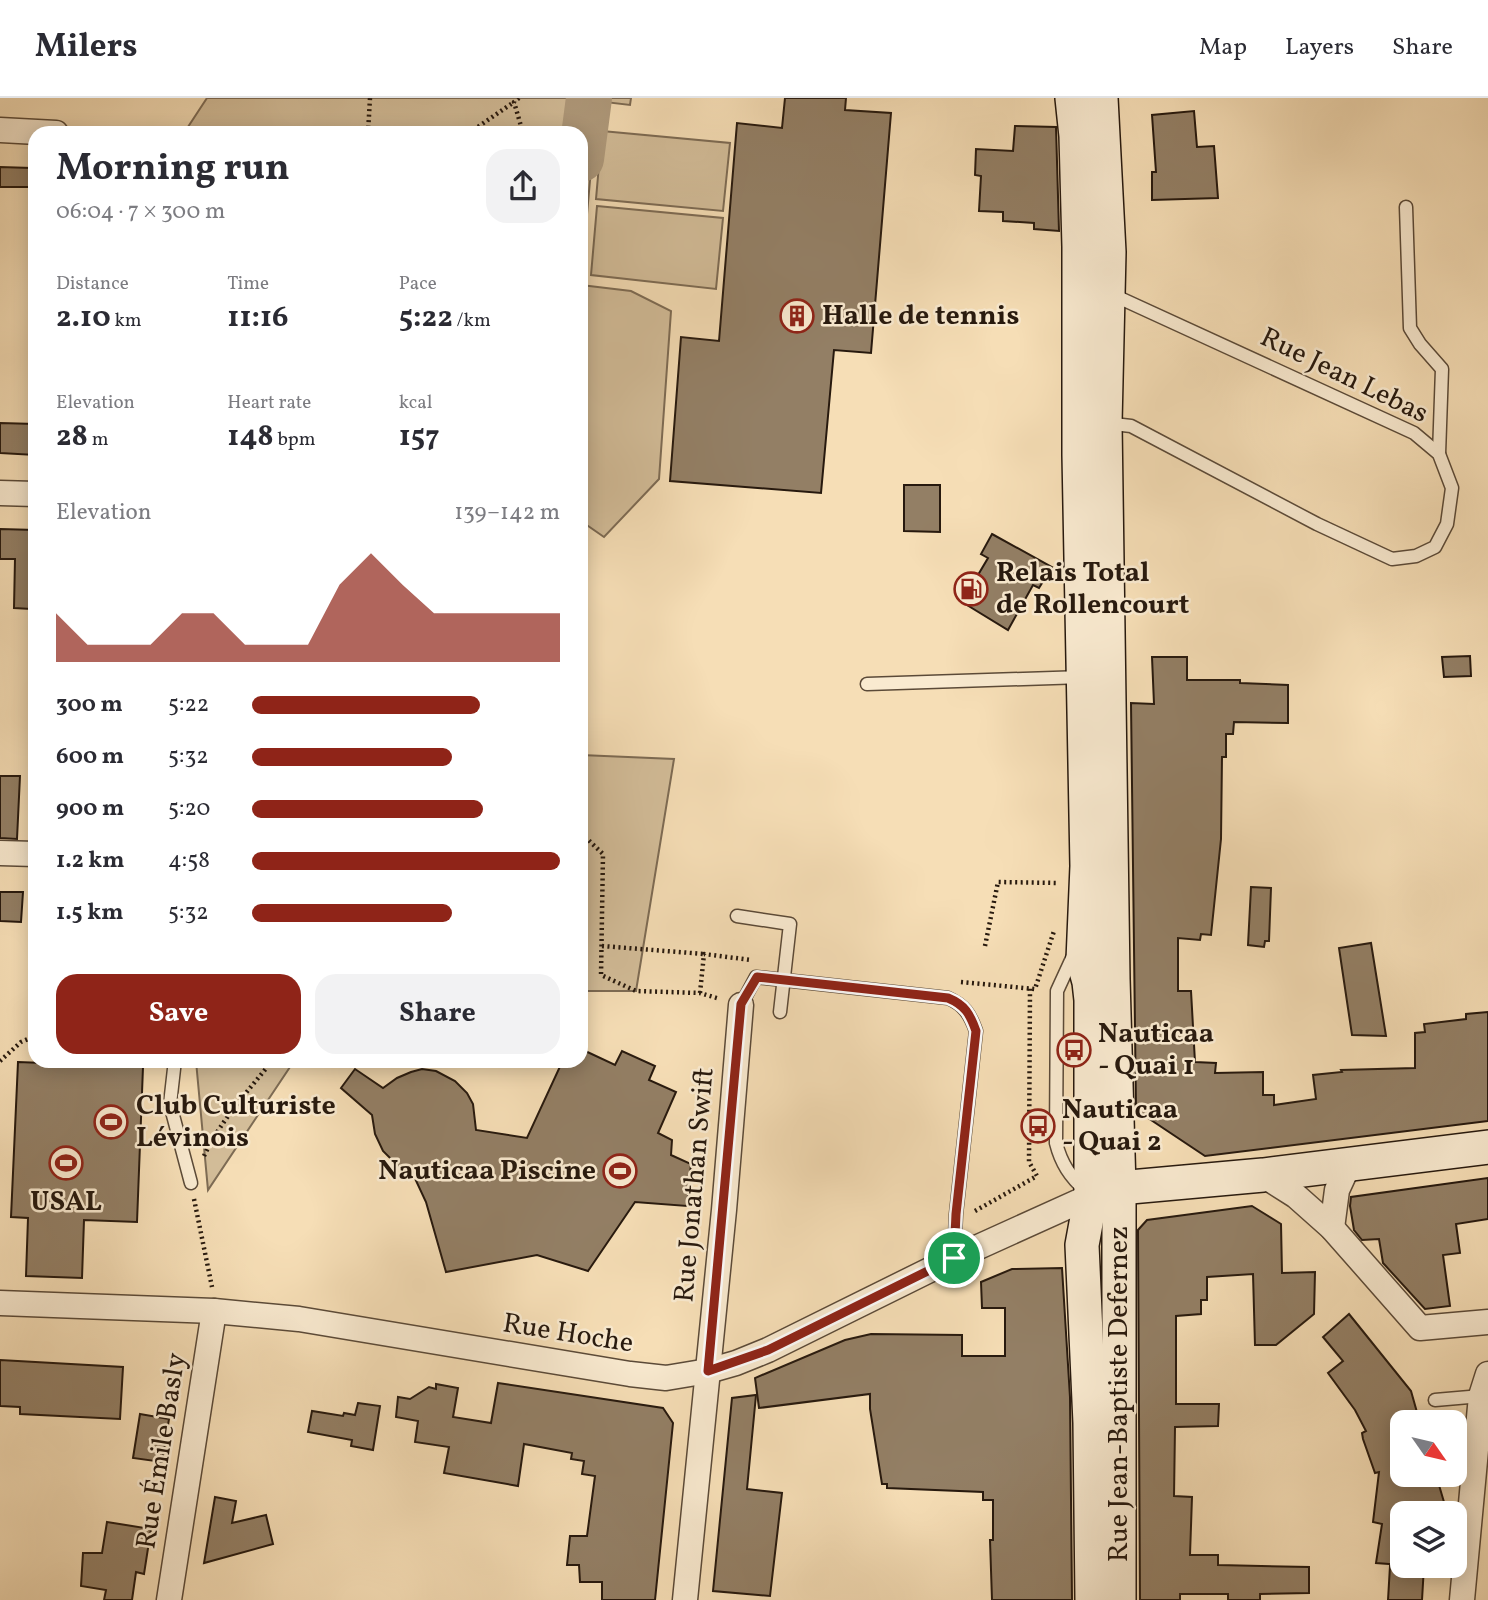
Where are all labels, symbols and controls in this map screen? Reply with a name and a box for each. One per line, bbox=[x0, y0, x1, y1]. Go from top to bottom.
text: Milers bbox=[35, 25, 138, 71]
text: Map bbox=[1199, 31, 1247, 65]
text: Layers bbox=[1285, 31, 1354, 65]
text: Share bbox=[1392, 31, 1453, 65]
text: Morning run bbox=[56, 143, 290, 196]
button: share bbox=[486, 149, 560, 223]
text: 06:04 · 7 × 300 m bbox=[56, 196, 225, 228]
text: Distance bbox=[56, 271, 129, 297]
text: Time bbox=[227, 271, 269, 297]
text: Pace bbox=[399, 271, 437, 297]
text: 2.10 bbox=[56, 297, 111, 339]
text: 11:16 bbox=[227, 297, 289, 339]
text: 5:22 bbox=[399, 297, 453, 339]
building icon: Halle de tennis bbox=[778, 297, 816, 335]
place label: Halle de tennis bbox=[822, 297, 1019, 336]
text: km bbox=[111, 308, 142, 334]
text: /km bbox=[453, 308, 491, 334]
street label: Rue Jean Lebas bbox=[1253, 318, 1435, 434]
text: Elevation bbox=[56, 390, 135, 416]
text: Heart rate bbox=[227, 390, 311, 416]
text: kcal bbox=[399, 390, 432, 416]
text: 28 bbox=[56, 416, 88, 458]
text: 148 bbox=[227, 416, 274, 458]
text: 157 bbox=[399, 416, 440, 458]
text: m bbox=[88, 427, 109, 453]
text: bpm bbox=[274, 427, 316, 453]
text: Elevation bbox=[56, 497, 152, 529]
text: 139–142 m bbox=[454, 497, 560, 529]
place label: Relais Total de Rollencourt bbox=[996, 554, 1189, 625]
fuel station icon: Relais Total de Rollencourt bbox=[952, 570, 990, 608]
text: 300 m bbox=[56, 689, 123, 721]
text: 5:22 bbox=[168, 689, 209, 721]
text: 600 m bbox=[56, 741, 124, 773]
text: 5:32 bbox=[168, 741, 209, 773]
text: 900 m bbox=[56, 793, 124, 825]
text: 5:20 bbox=[168, 793, 210, 825]
text: 1.2 km bbox=[56, 845, 125, 877]
text: 4:58 bbox=[168, 845, 210, 877]
text: 1.5 km bbox=[56, 897, 123, 929]
text: 5:32 bbox=[168, 897, 209, 929]
button: Save bbox=[56, 974, 301, 1054]
button: Share bbox=[315, 974, 560, 1054]
place label: Nauticaa - Quai 1 bbox=[1098, 1015, 1214, 1086]
bus stop icon: Nauticaa - Quai 1 bbox=[1055, 1031, 1093, 1069]
street label: Rue Jonathan Swift bbox=[665, 1066, 725, 1304]
place label: Club Culturiste Lévinois bbox=[136, 1087, 336, 1158]
place label: Nauticaa - Quai 2 bbox=[1062, 1091, 1178, 1162]
sports icon: Club Culturiste Lévinois bbox=[92, 1103, 130, 1141]
bus stop icon: Nauticaa - Quai 2 bbox=[1019, 1107, 1057, 1145]
sports icon: USAL bbox=[47, 1144, 85, 1182]
place label: Nauticaa Piscine bbox=[378, 1152, 596, 1191]
sports icon: Nauticaa Piscine bbox=[601, 1152, 639, 1190]
place label: USAL bbox=[30, 1183, 102, 1222]
street label: Rue Jean-Baptiste Defernez bbox=[1100, 1226, 1139, 1562]
pin bbox=[924, 1228, 984, 1288]
icon: arrive bbox=[935, 1239, 973, 1277]
street label: Rue Hoche bbox=[500, 1304, 636, 1364]
street label: Rue Émile Basly bbox=[127, 1350, 197, 1552]
north arrow bbox=[1390, 1410, 1466, 1488]
map controls bbox=[1390, 1410, 1467, 1578]
button: layers bbox=[1390, 1501, 1467, 1578]

